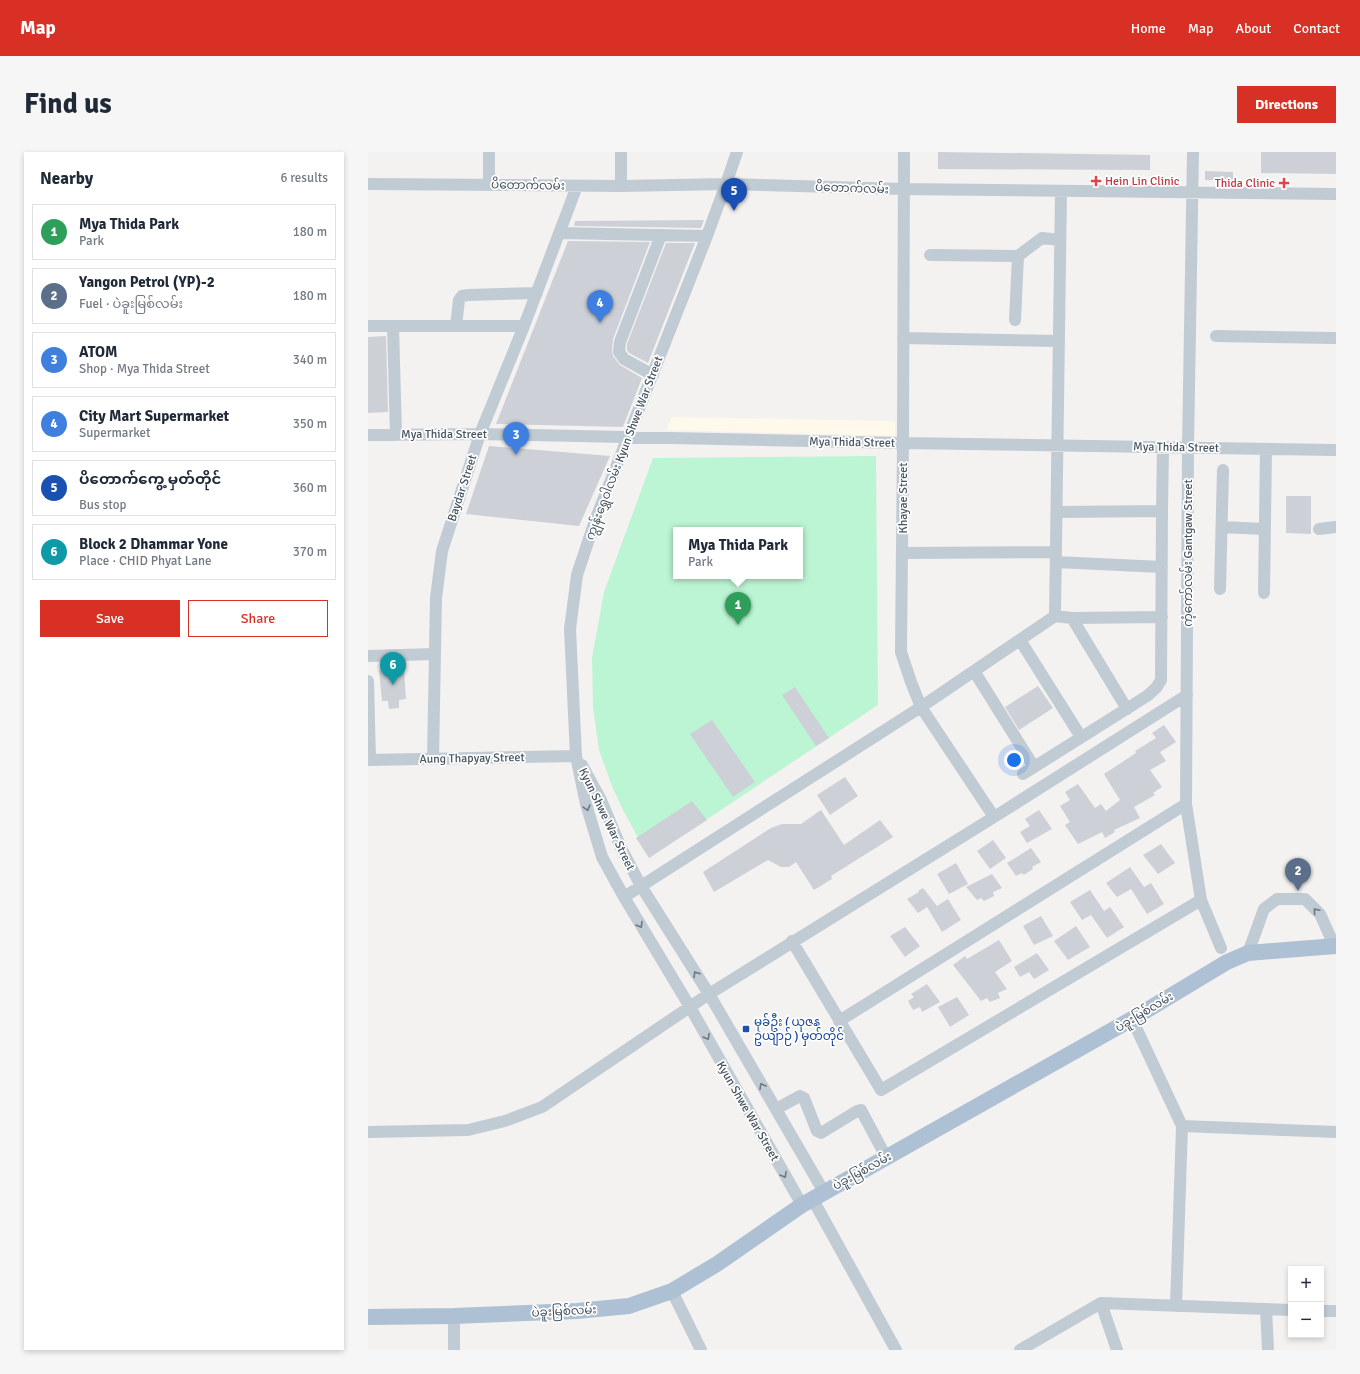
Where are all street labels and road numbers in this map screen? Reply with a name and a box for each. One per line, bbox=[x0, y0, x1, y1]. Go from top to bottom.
street label: ပိတောက်လမ်း bbox=[491, 175, 565, 194]
street label: ပိတောက်လမ်း bbox=[815, 178, 889, 197]
street label: ကျွန်းရွှေဝါလမ်း Kyun Shwe War Street bbox=[581, 353, 669, 543]
street label: Mya Thida Street bbox=[401, 427, 487, 442]
street label: Mya Thida Street bbox=[809, 434, 895, 451]
street label: Mya Thida Street bbox=[1133, 439, 1219, 456]
street label: Baydar Street bbox=[445, 453, 480, 524]
street label: Khayae Street bbox=[896, 462, 911, 534]
street label: ကံ့ကော်လမ်း Gantgaw Street bbox=[1179, 479, 1196, 627]
street label: Aung Thapyay Street bbox=[419, 750, 525, 767]
street label: Kyun Shwe War Street bbox=[575, 765, 638, 873]
street label: ပဲခူးမြစ်လမ်း bbox=[1111, 988, 1177, 1037]
street label: Kyun Shwe War Street bbox=[713, 1059, 782, 1164]
street label: ပဲခူးမြစ်လမ်း bbox=[829, 1147, 895, 1196]
street label: ပဲခူးမြစ်လမ်း bbox=[531, 1300, 597, 1323]

